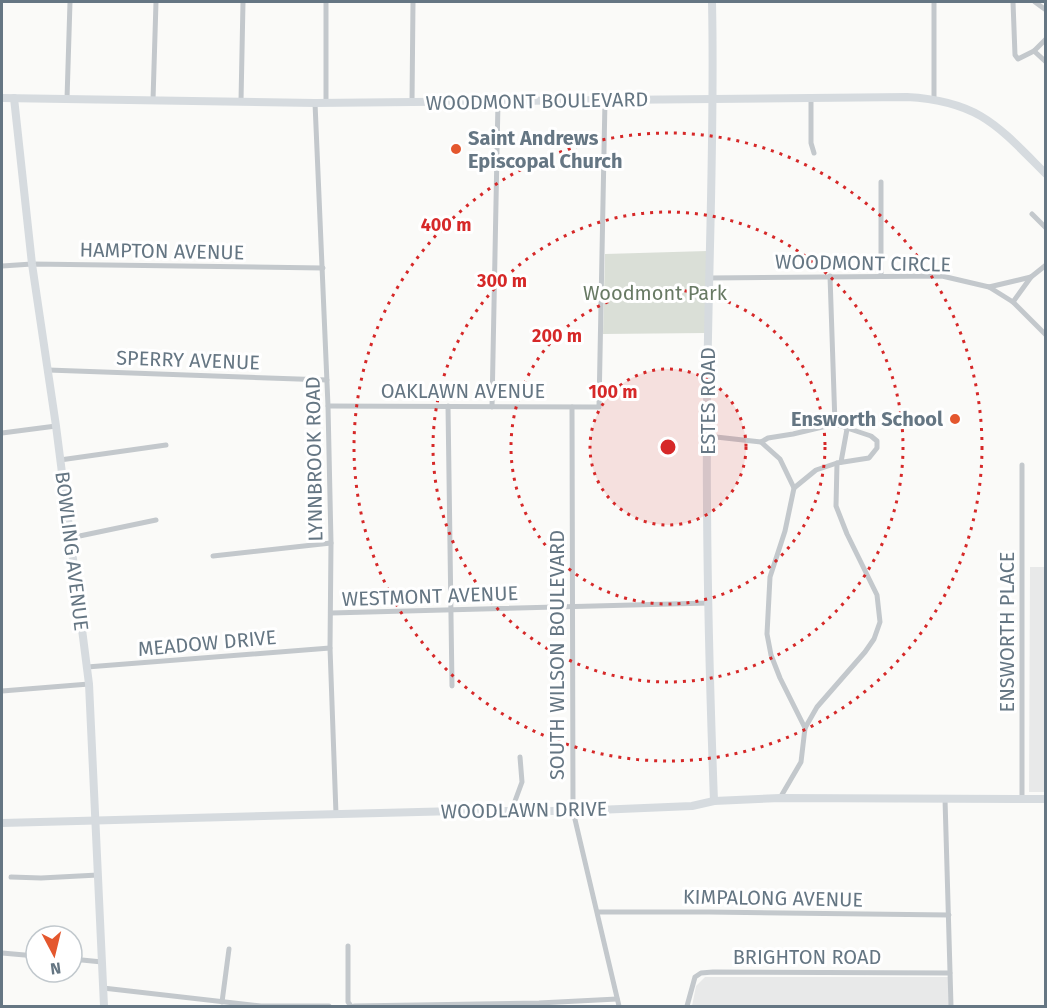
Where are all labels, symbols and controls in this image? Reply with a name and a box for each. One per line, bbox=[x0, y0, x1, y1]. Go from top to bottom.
street label: WOODMONT BOULEVARD bbox=[425, 87, 649, 115]
place label: Saint Andrews Episcopal Church bbox=[468, 126, 622, 173]
marker: Saint Andrews Episcopal Church bbox=[449, 142, 463, 156]
text: 400 m bbox=[421, 214, 471, 236]
street label: HAMPTON AVENUE bbox=[79, 238, 245, 264]
street label: WOODMONT CIRCLE bbox=[775, 249, 951, 277]
text: 300 m bbox=[476, 270, 527, 292]
park label: Woodmont Park bbox=[583, 281, 728, 305]
text: 200 m bbox=[532, 325, 582, 347]
street label: SPERRY AVENUE bbox=[116, 345, 260, 375]
street label: ESTES ROAD bbox=[696, 347, 720, 455]
street label: LYNNBROOK ROAD bbox=[301, 376, 327, 542]
street label: OAKLAWN AVENUE bbox=[381, 379, 545, 403]
text: 100 m bbox=[589, 381, 637, 403]
place label: Ensworth School bbox=[791, 407, 943, 431]
marker: Ensworth School bbox=[948, 412, 962, 426]
centre of rings bbox=[658, 437, 678, 457]
street label: BOWLING AVENUE bbox=[50, 470, 94, 632]
street label: SOUTH WILSON BOULEVARD bbox=[545, 530, 569, 780]
street label: ENSWORTH PLACE bbox=[995, 551, 1019, 713]
street label: WESTMONT AVENUE bbox=[341, 581, 519, 611]
street label: MEADOW DRIVE bbox=[137, 625, 277, 661]
street label: WOODLAWN DRIVE bbox=[440, 797, 608, 823]
street label: KIMPALONG AVENUE bbox=[683, 884, 863, 912]
north arrow bbox=[24, 924, 84, 984]
street label: BRIGHTON ROAD bbox=[733, 945, 881, 969]
text: N bbox=[49, 958, 62, 978]

